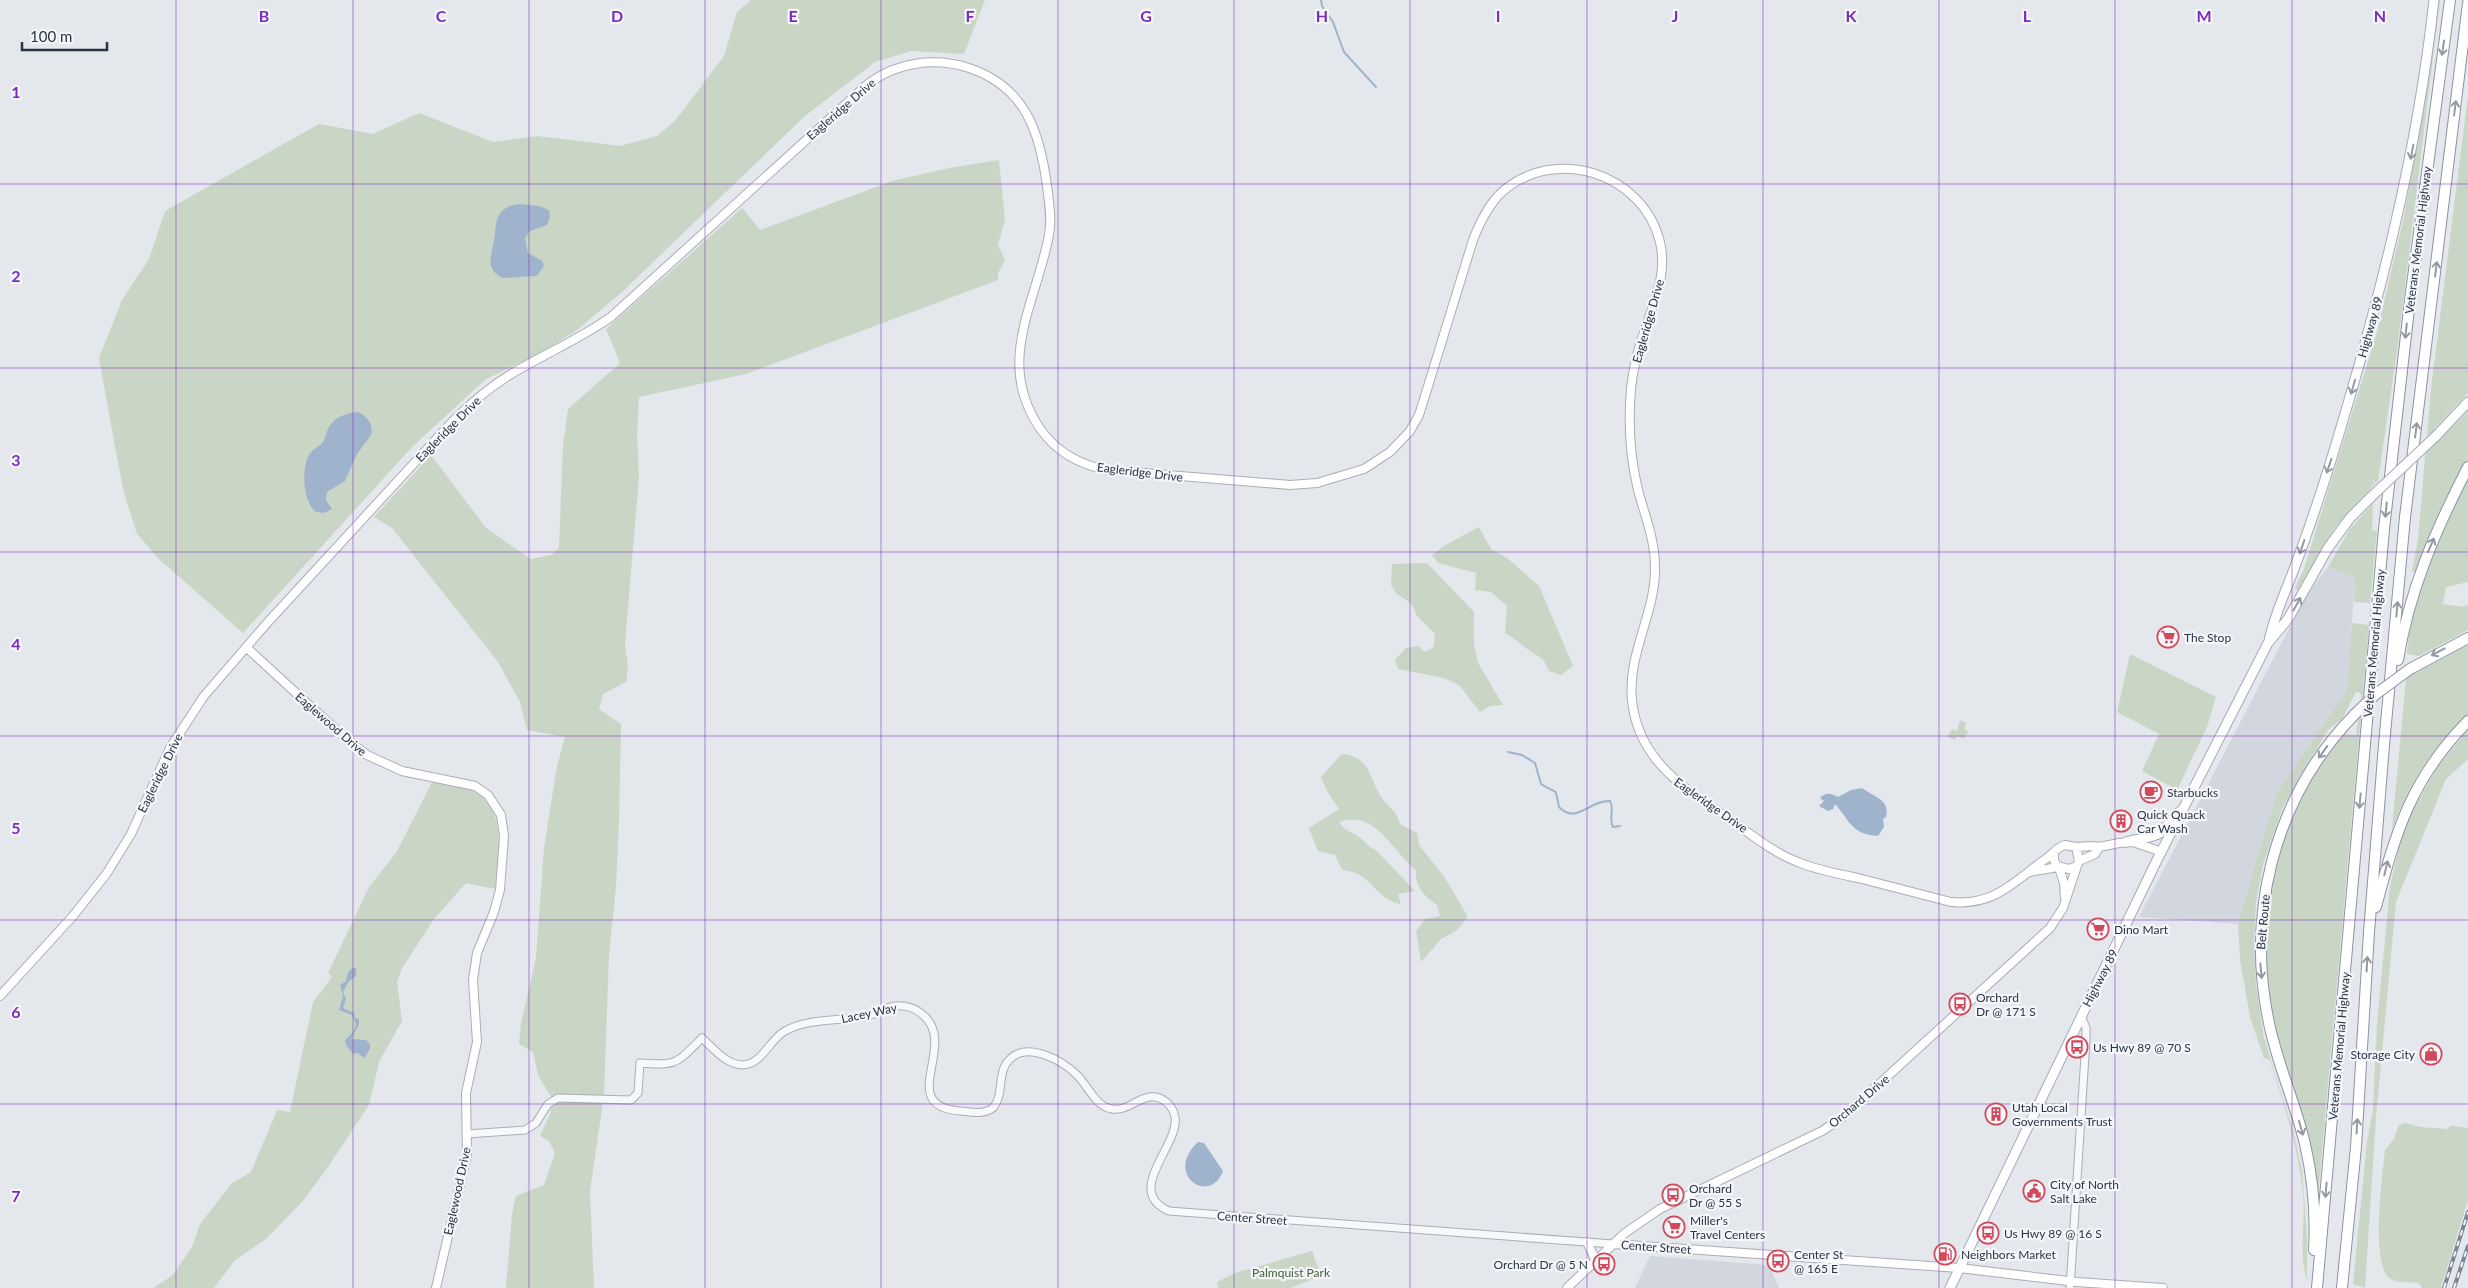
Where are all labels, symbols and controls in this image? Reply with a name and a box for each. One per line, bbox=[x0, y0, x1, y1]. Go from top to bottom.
text: B bbox=[259, 6, 269, 25]
text: C bbox=[436, 6, 447, 25]
text: D bbox=[611, 6, 623, 25]
text: E bbox=[788, 6, 798, 25]
text: F bbox=[965, 6, 975, 25]
text: G bbox=[1140, 6, 1152, 25]
text: H bbox=[1316, 6, 1328, 25]
text: I bbox=[1496, 6, 1500, 25]
text: J bbox=[1672, 6, 1678, 25]
text: K bbox=[1846, 6, 1858, 25]
text: L bbox=[2023, 6, 2032, 25]
text: M bbox=[2196, 6, 2212, 25]
text: N bbox=[2374, 6, 2386, 25]
scale bar bbox=[22, 20, 108, 52]
text: 100 m bbox=[30, 27, 72, 45]
one-way arrow bbox=[2438, 40, 2448, 56]
street label: Eagleridge Drive bbox=[803, 75, 879, 143]
text: 1 bbox=[11, 82, 21, 101]
one-way arrow bbox=[2450, 100, 2460, 116]
one-way arrow bbox=[2406, 144, 2416, 160]
street label: Veterans Memorial Highway bbox=[2401, 165, 2435, 315]
one-way arrow bbox=[2431, 261, 2441, 277]
text: 2 bbox=[11, 266, 21, 285]
street label: Eagleridge Drive bbox=[1629, 277, 1667, 365]
street label: Highway 89 bbox=[2354, 295, 2386, 359]
one-way arrow bbox=[2401, 323, 2411, 339]
one-way arrow bbox=[2347, 378, 2357, 394]
street label: Eagleridge Drive bbox=[412, 393, 484, 465]
one-way arrow bbox=[2411, 422, 2421, 438]
text: 3 bbox=[11, 450, 21, 469]
one-way arrow bbox=[2324, 457, 2333, 473]
street label: Eagleridge Drive bbox=[1096, 459, 1184, 485]
one-way arrow bbox=[2381, 502, 2391, 518]
one-way arrow bbox=[2427, 538, 2436, 553]
one-way arrow bbox=[2297, 539, 2306, 555]
street label: Veterans Memorial Highway bbox=[2360, 568, 2388, 718]
one-way arrow bbox=[2292, 597, 2302, 612]
one-way arrow bbox=[2392, 601, 2402, 617]
supermarket icon: The Stop bbox=[2156, 625, 2180, 649]
place label: The Stop bbox=[2184, 630, 2231, 645]
text: 4 bbox=[11, 634, 21, 653]
one-way arrow bbox=[2432, 648, 2446, 658]
street label: Eaglewood Drive bbox=[292, 689, 370, 759]
street label: Eagleridge Drive bbox=[134, 731, 186, 815]
one-way arrow bbox=[2318, 745, 2328, 759]
street label: Eagleridge Drive bbox=[1671, 774, 1751, 836]
cafe icon: Starbucks bbox=[2139, 780, 2163, 804]
place label: Starbucks bbox=[2167, 785, 2218, 800]
one-way arrow bbox=[2355, 793, 2365, 809]
place label: Quick Quack Car Wash bbox=[2137, 807, 2206, 836]
building icon: Quick Quack Car Wash bbox=[2109, 809, 2133, 833]
text: 5 bbox=[11, 818, 21, 837]
one-way arrow bbox=[2382, 860, 2391, 876]
street label: Belt Route bbox=[2253, 894, 2273, 950]
supermarket icon: Dino Mart bbox=[2086, 917, 2110, 941]
place label: Dino Mart bbox=[2114, 922, 2169, 937]
street label: Highway 89 bbox=[2079, 947, 2121, 1009]
one-way arrow bbox=[2363, 956, 2372, 972]
one-way arrow bbox=[2257, 963, 2266, 979]
street label: Veterans Memorial Highway bbox=[2325, 971, 2353, 1121]
place label: Orchard Dr @ 171 S bbox=[1976, 990, 2036, 1019]
bus stop icon: Orchard Dr @ 171 S bbox=[1948, 992, 1972, 1016]
street label: Lacey Way bbox=[840, 1000, 899, 1026]
text: 6 bbox=[11, 1002, 21, 1021]
bus stop icon: Us Hwy 89 @ 70 S bbox=[2065, 1035, 2089, 1059]
place label: Us Hwy 89 @ 70 S bbox=[2093, 1040, 2191, 1055]
shop icon: Storage City bbox=[2419, 1042, 2443, 1066]
place label: Storage City bbox=[2351, 1047, 2416, 1062]
street label: Orchard Drive bbox=[1826, 1071, 1892, 1131]
place label: Utah Local Governments Trust bbox=[2012, 1100, 2113, 1129]
building icon: Utah Local Governments Trust bbox=[1984, 1102, 2008, 1126]
one-way arrow bbox=[2353, 1118, 2362, 1134]
one-way arrow bbox=[2296, 1120, 2306, 1136]
street label: Eaglewood Drive bbox=[440, 1146, 474, 1236]
place label: City of North Salt Lake bbox=[2050, 1177, 2119, 1206]
public building icon: City of North Salt Lake bbox=[2022, 1179, 2046, 1203]
place label: Orchard Dr @ 55 S bbox=[1689, 1181, 1742, 1210]
one-way arrow bbox=[2321, 1182, 2331, 1198]
bus stop icon: Orchard Dr @ 55 S bbox=[1661, 1183, 1685, 1207]
text: 7 bbox=[11, 1186, 21, 1205]
street label: Center Street bbox=[1216, 1208, 1288, 1228]
place label: Miller's Travel Centers bbox=[1690, 1213, 1765, 1242]
supermarket icon: Miller's Travel Centers bbox=[1662, 1215, 1686, 1239]
bus stop icon: Us Hwy 89 @ 16 S bbox=[1976, 1221, 2000, 1245]
place label: Us Hwy 89 @ 16 S bbox=[2004, 1226, 2102, 1241]
street label: Center Street bbox=[1620, 1237, 1692, 1257]
fuel station icon: Neighbors Market bbox=[1933, 1242, 1957, 1266]
place label: Center St @ 165 E bbox=[1794, 1247, 1844, 1276]
place label: Neighbors Market bbox=[1961, 1247, 2057, 1262]
bus stop icon: Center St @ 165 E bbox=[1766, 1249, 1790, 1273]
bus stop icon: Orchard Dr @ 5 N bbox=[1592, 1252, 1616, 1276]
place label: Orchard Dr @ 5 N bbox=[1494, 1257, 1588, 1272]
park label: Palmquist Park bbox=[1252, 1265, 1331, 1280]

